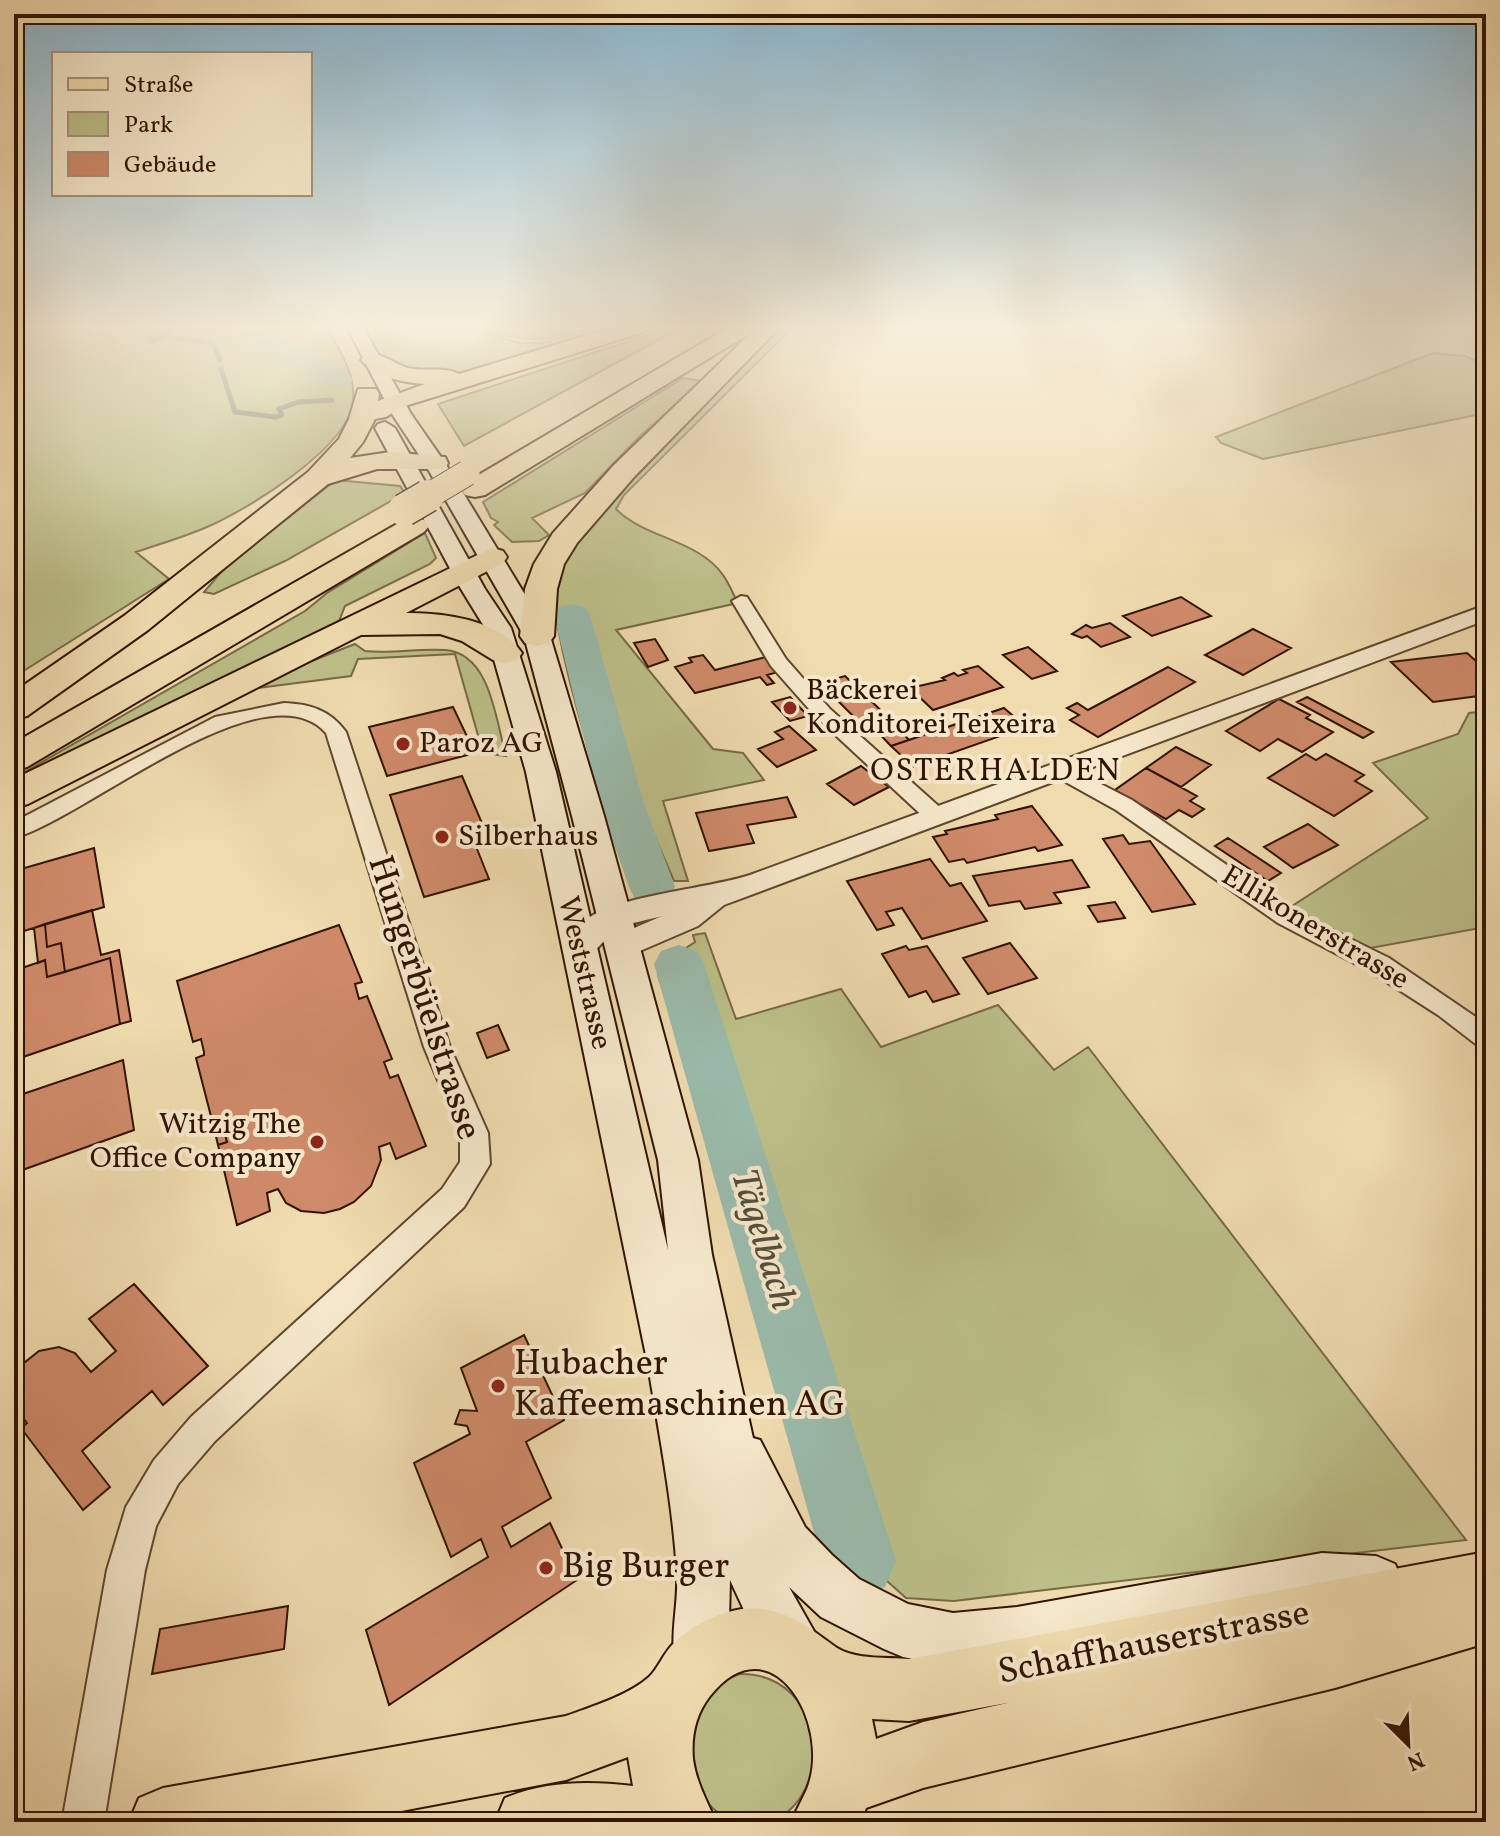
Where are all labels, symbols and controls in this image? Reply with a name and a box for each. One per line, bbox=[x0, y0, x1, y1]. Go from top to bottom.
legend bbox=[52, 52, 312, 196]
text: Straße bbox=[124, 69, 193, 103]
text: Park bbox=[124, 109, 173, 143]
text: Gebäude bbox=[124, 149, 216, 183]
place label: Bäckerei Konditorei Teixeira bbox=[806, 670, 1057, 746]
marker: Bäckerei Konditorei Teixeira bbox=[781, 699, 799, 717]
place label: Paroz AG bbox=[419, 723, 543, 765]
marker: Paroz AG bbox=[394, 735, 412, 753]
district label: OSTERHALDEN bbox=[870, 750, 1122, 794]
place label: Silberhaus bbox=[458, 816, 598, 858]
marker: Silberhaus bbox=[433, 828, 451, 846]
street label: Hungerbüelstrasse bbox=[353, 849, 493, 1147]
street label: Ellikonerstrasse bbox=[1213, 855, 1417, 1001]
street label: Weststrasse bbox=[546, 892, 622, 1054]
place label: Witzig The Office Company bbox=[90, 1104, 301, 1180]
marker: Witzig The Office Company bbox=[308, 1133, 326, 1151]
water label: Tägelbach bbox=[716, 1163, 808, 1317]
place label: Hubacher Kaffeemaschinen AG bbox=[514, 1340, 845, 1431]
marker: Hubacher Kaffeemaschinen AG bbox=[489, 1377, 507, 1395]
place label: Big Burger bbox=[562, 1543, 729, 1593]
marker: Big Burger bbox=[537, 1559, 555, 1577]
street label: Schaffhauserstrasse bbox=[994, 1589, 1314, 1699]
north arrow bbox=[1368, 1704, 1448, 1784]
text: N bbox=[1401, 1743, 1429, 1777]

